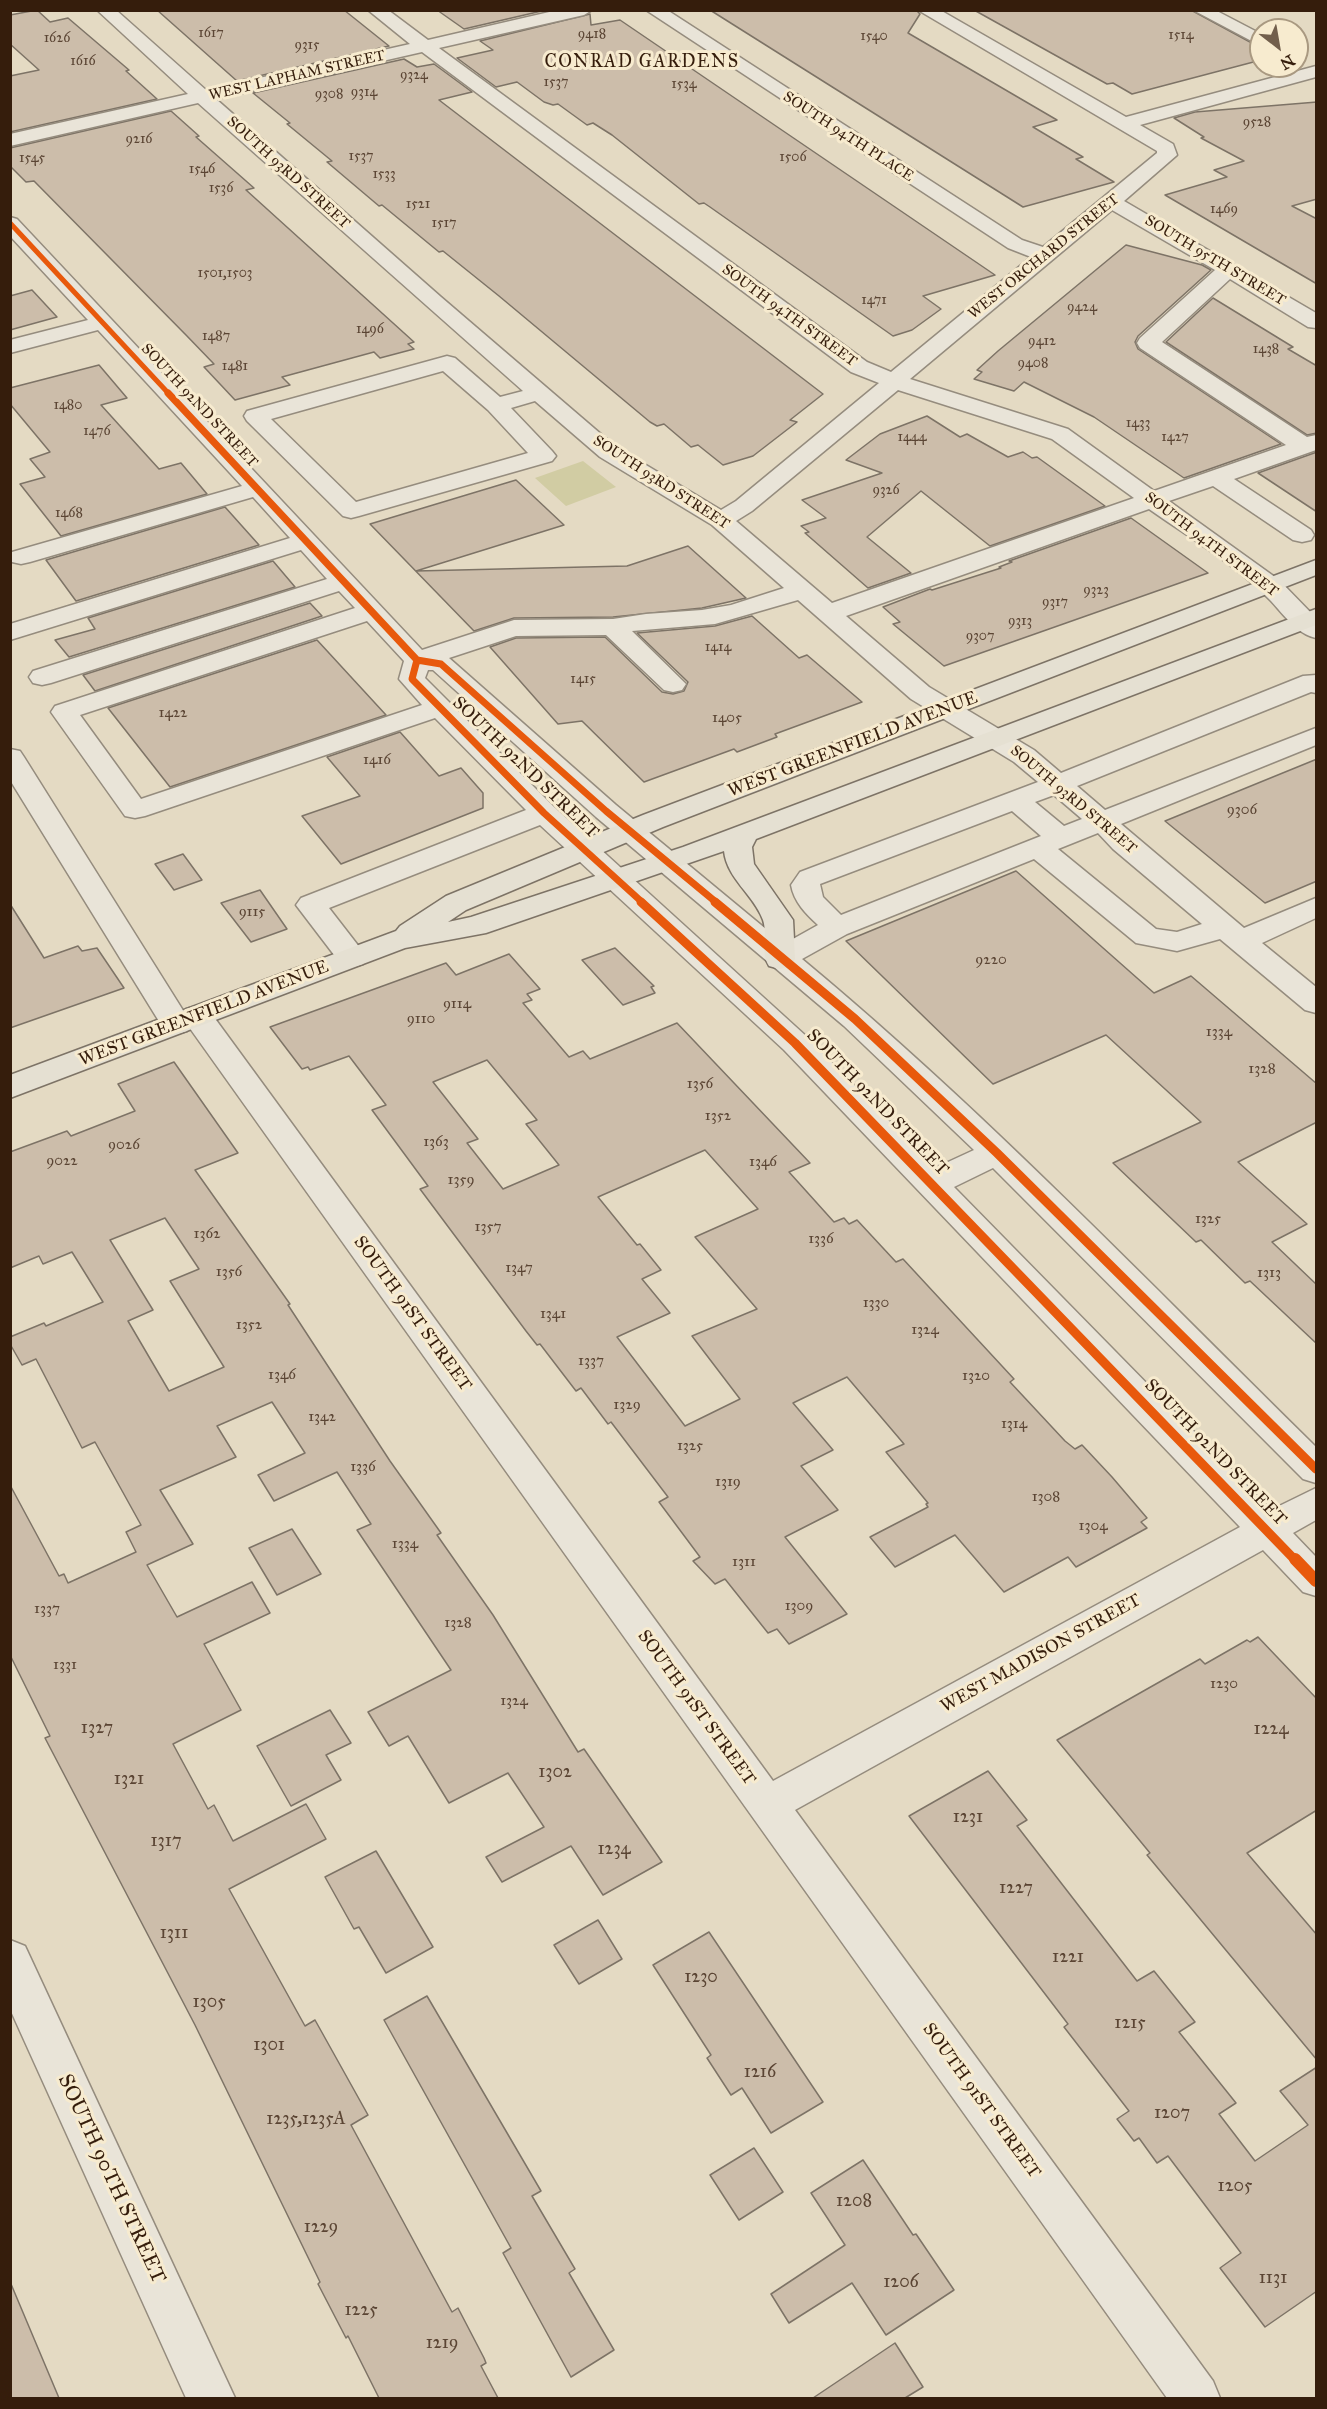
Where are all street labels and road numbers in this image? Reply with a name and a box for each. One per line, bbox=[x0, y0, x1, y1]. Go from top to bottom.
street label: WEST LAPHAM STREET bbox=[207, 47, 387, 105]
street label: SOUTH 94TH PLACE bbox=[779, 88, 917, 186]
street label: SOUTH 93RD STREET bbox=[223, 113, 353, 233]
street label: WEST ORCHARD STREET bbox=[965, 191, 1123, 323]
street label: SOUTH 95TH STREET bbox=[1141, 212, 1289, 310]
street label: SOUTH 94TH STREET bbox=[718, 261, 860, 371]
street label: SOUTH 92ND STREET bbox=[137, 340, 261, 472]
street label: SOUTH 93RD STREET bbox=[589, 432, 733, 534]
street label: SOUTH 94TH STREET bbox=[1141, 489, 1281, 601]
street label: WEST GREENFIELD AVENUE bbox=[725, 687, 981, 803]
street label: SOUTH 92ND STREET bbox=[447, 692, 603, 844]
street label: SOUTH 93RD STREET bbox=[1006, 742, 1140, 858]
street label: WEST GREENFIELD AVENUE bbox=[76, 956, 332, 1072]
street label: SOUTH 92ND STREET bbox=[801, 1025, 953, 1181]
street label: SOUTH 91ST STREET bbox=[348, 1232, 476, 1396]
street label: SOUTH 92ND STREET bbox=[1139, 1375, 1291, 1531]
street label: WEST MADISON STREET bbox=[937, 1590, 1145, 1718]
street label: SOUTH 91ST STREET bbox=[632, 1626, 760, 1790]
street label: SOUTH 91ST STREET bbox=[917, 2019, 1045, 2183]
street label: SOUTH 90TH STREET bbox=[51, 2070, 171, 2288]

